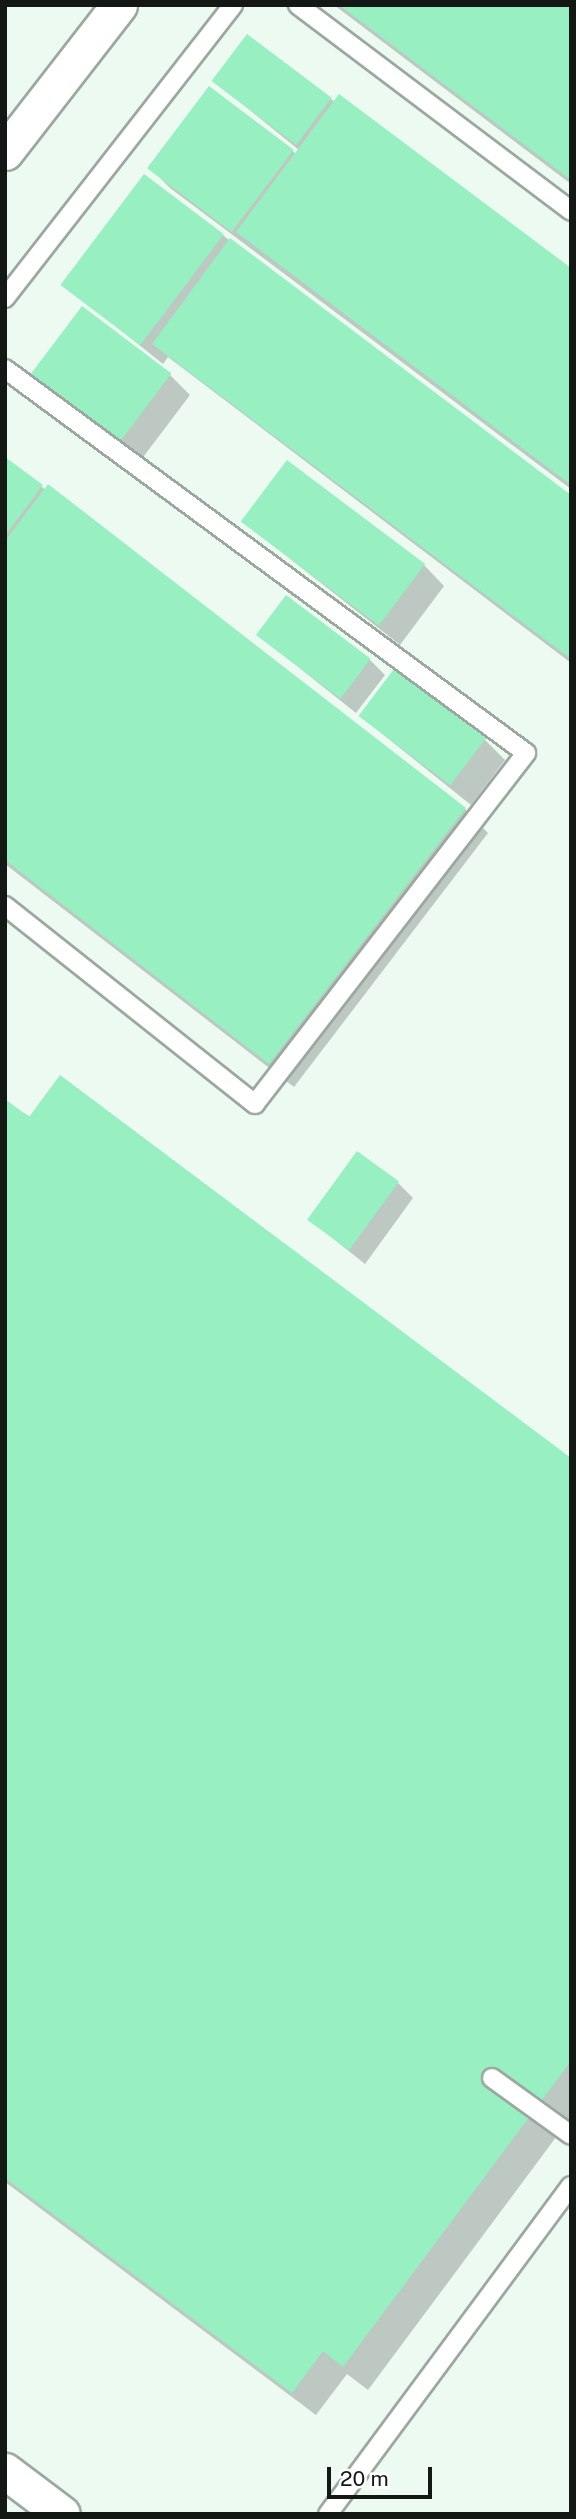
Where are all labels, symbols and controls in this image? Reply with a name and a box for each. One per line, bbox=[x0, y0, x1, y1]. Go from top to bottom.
scale bar bbox=[331, 2452, 436, 2496]
text: 20 m bbox=[340, 2466, 389, 2491]

